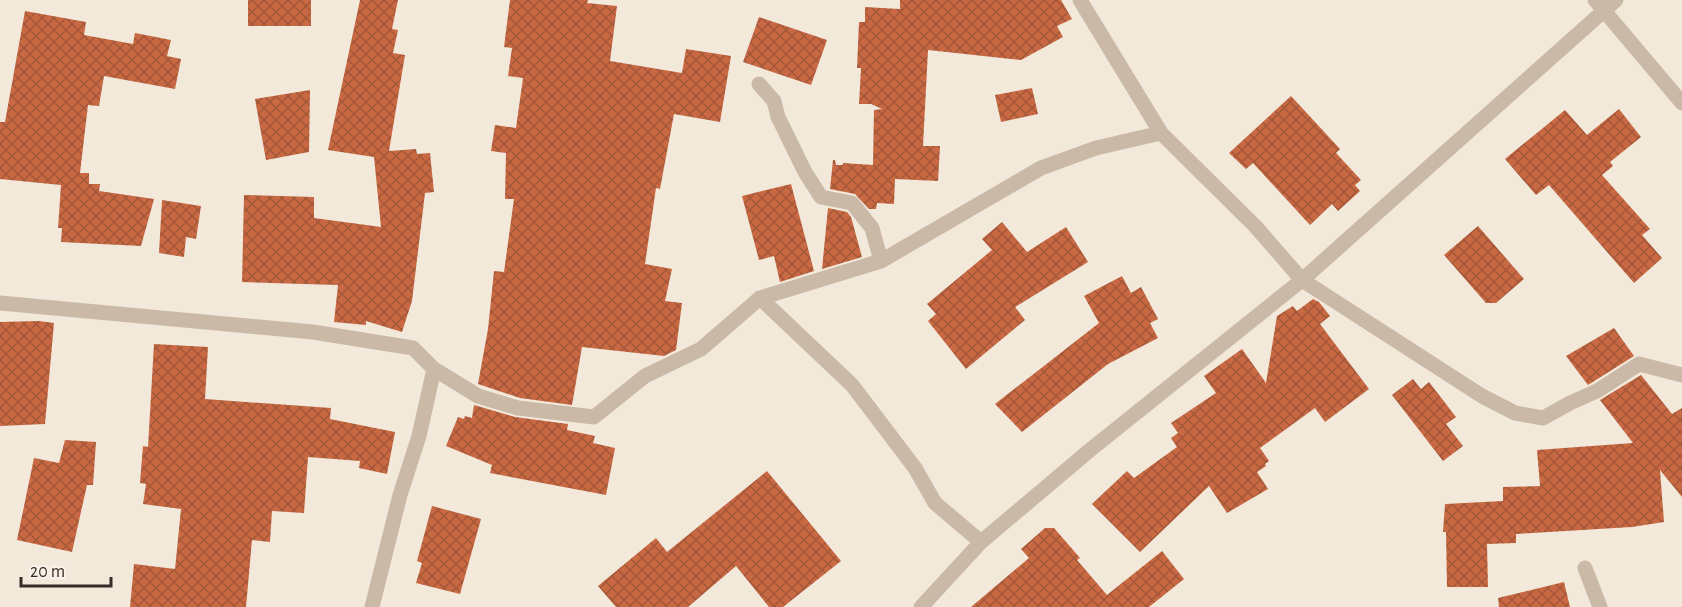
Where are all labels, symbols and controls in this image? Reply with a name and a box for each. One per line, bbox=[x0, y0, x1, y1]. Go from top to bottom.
scale bar bbox=[21, 550, 111, 588]
text: 20 m bbox=[30, 563, 65, 581]

